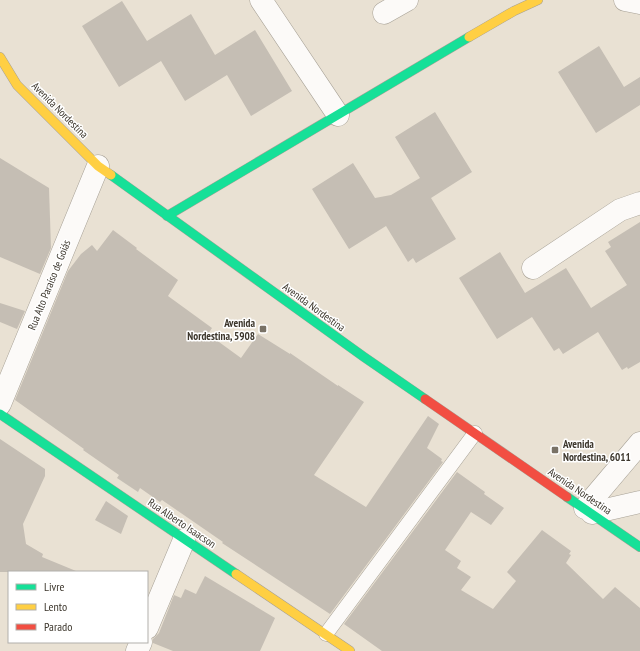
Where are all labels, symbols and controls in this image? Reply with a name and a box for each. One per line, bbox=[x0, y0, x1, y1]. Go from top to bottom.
street label: Avenida Nordestina bbox=[29, 79, 91, 141]
street label: Rua Alto Paraíso de Goiás bbox=[24, 237, 74, 332]
street label: Avenida Nordestina bbox=[280, 280, 348, 334]
place label: Avenida Nordestina, 5908 bbox=[187, 316, 255, 343]
marker: Avenida Nordestina, 5908 bbox=[258, 324, 268, 334]
place label: Avenida Nordestina, 6011 bbox=[562, 437, 631, 464]
marker: Avenida Nordestina, 6011 bbox=[550, 445, 560, 455]
street label: Avenida Nordestina bbox=[546, 465, 614, 517]
street label: Rua Alberto Isaacson bbox=[145, 495, 219, 551]
legend bbox=[8, 571, 148, 643]
text: Livre bbox=[44, 579, 65, 594]
text: Lento bbox=[44, 599, 67, 614]
text: Parado bbox=[44, 619, 72, 634]

